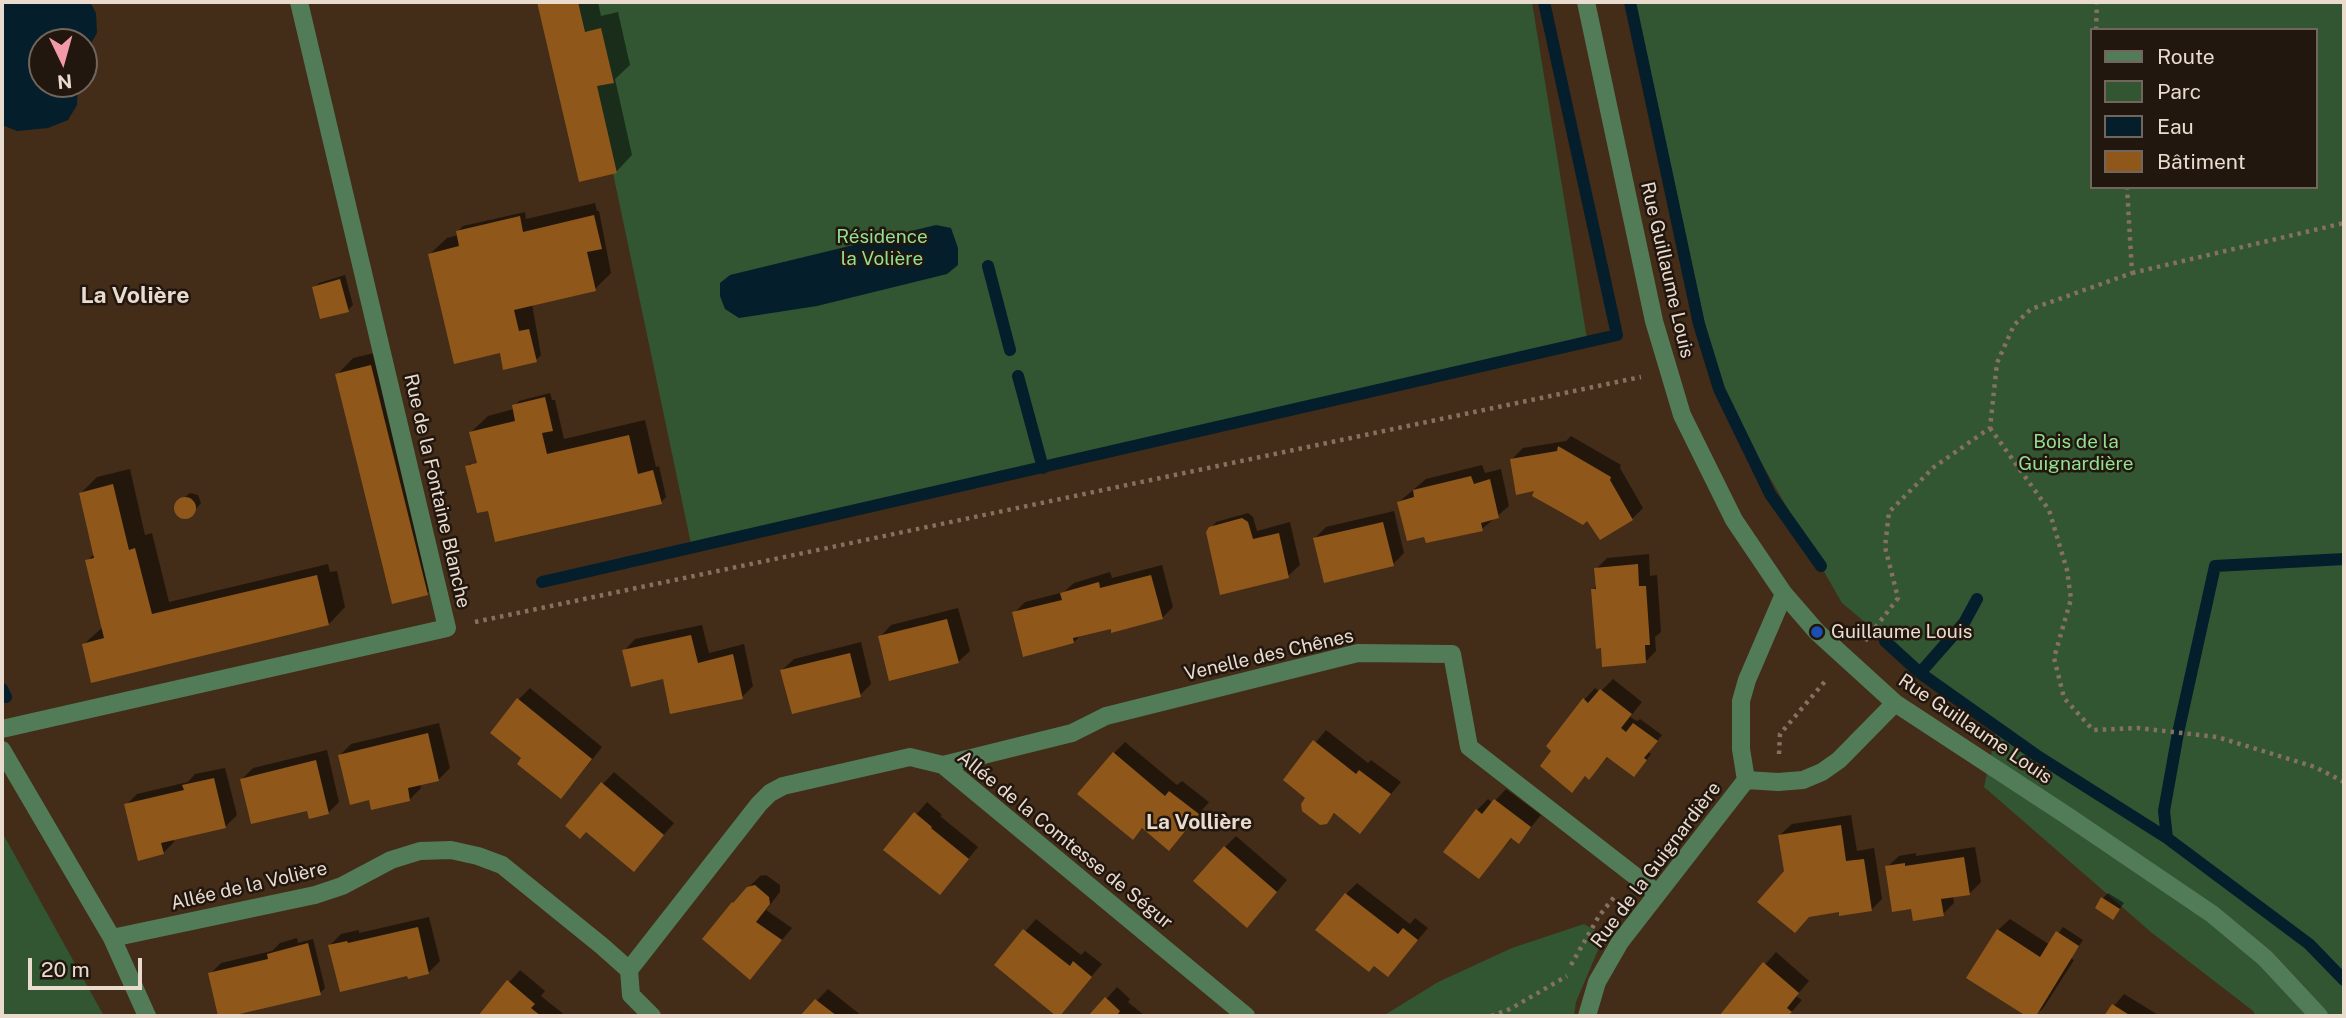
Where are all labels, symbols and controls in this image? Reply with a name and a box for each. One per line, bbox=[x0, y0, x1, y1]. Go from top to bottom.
north arrow bbox=[28, 28, 98, 98]
legend bbox=[2090, 28, 2318, 189]
text: Route bbox=[2157, 44, 2215, 69]
text: N bbox=[56, 70, 73, 94]
text: Parc bbox=[2157, 79, 2201, 104]
text: Eau bbox=[2157, 114, 2194, 139]
text: Bâtiment bbox=[2157, 149, 2246, 174]
street label: Rue Guillaume Louis bbox=[1636, 180, 1698, 360]
park label: Résidence la Volière bbox=[836, 226, 928, 270]
district label: La Volière bbox=[80, 282, 190, 310]
street label: Rue de la Fontaine Blanche bbox=[399, 372, 475, 610]
park label: Bois de la Guignardière bbox=[2018, 431, 2134, 475]
place label: Guillaume Louis bbox=[1831, 621, 1972, 643]
street label: Venelle des Chênes bbox=[1182, 624, 1356, 686]
marker: Guillaume Louis bbox=[1809, 624, 1825, 640]
street label: Rue Guillaume Louis bbox=[1894, 669, 2056, 789]
street label: Allée de la Comtesse de Ségur bbox=[953, 746, 1177, 934]
street label: Rue de la Guignardière bbox=[1586, 778, 1726, 952]
district label: La Vollière bbox=[1146, 810, 1252, 836]
street label: Allée de la Volière bbox=[169, 857, 329, 915]
scale bar bbox=[32, 944, 145, 988]
text: 20 m bbox=[41, 957, 90, 982]

